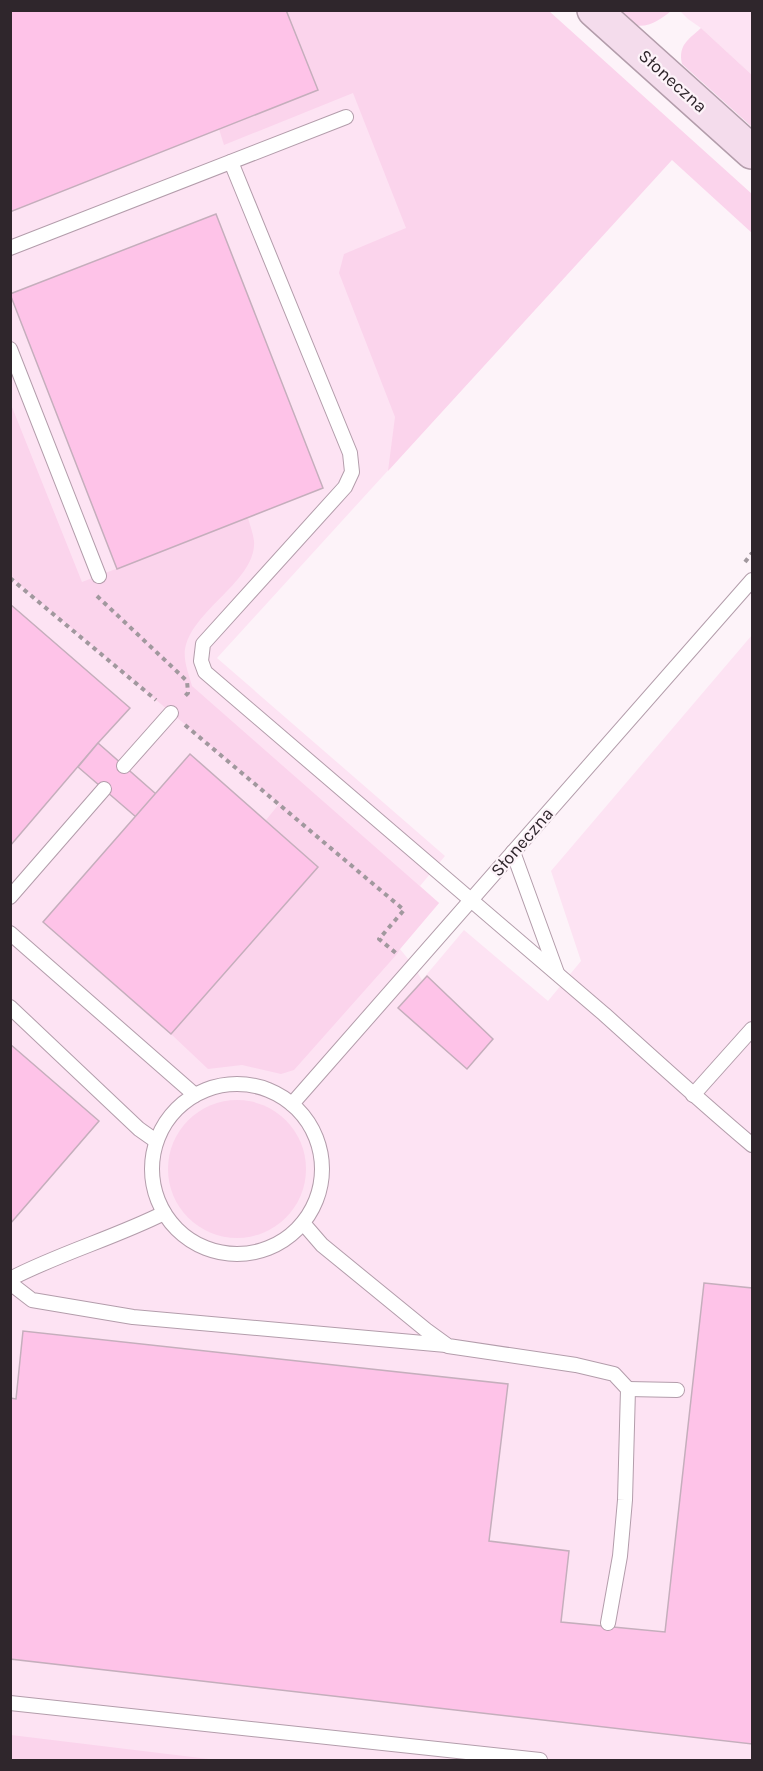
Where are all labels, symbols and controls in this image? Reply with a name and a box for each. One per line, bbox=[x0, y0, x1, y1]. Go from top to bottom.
street label: Słoneczna bbox=[634, 45, 712, 117]
street label: Słoneczna bbox=[486, 803, 558, 881]

